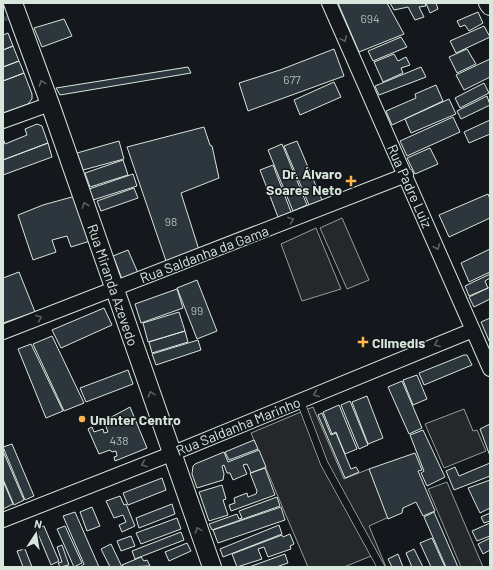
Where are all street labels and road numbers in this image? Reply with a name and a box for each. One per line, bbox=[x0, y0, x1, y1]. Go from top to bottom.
street label: Rua Padre Luiz bbox=[384, 142, 436, 230]
street label: Rua Miranda Azevedo bbox=[84, 222, 142, 348]
street label: Rua Saldanha da Gama bbox=[137, 222, 271, 286]
street label: Rua Saldanha Marinho bbox=[173, 393, 303, 459]

